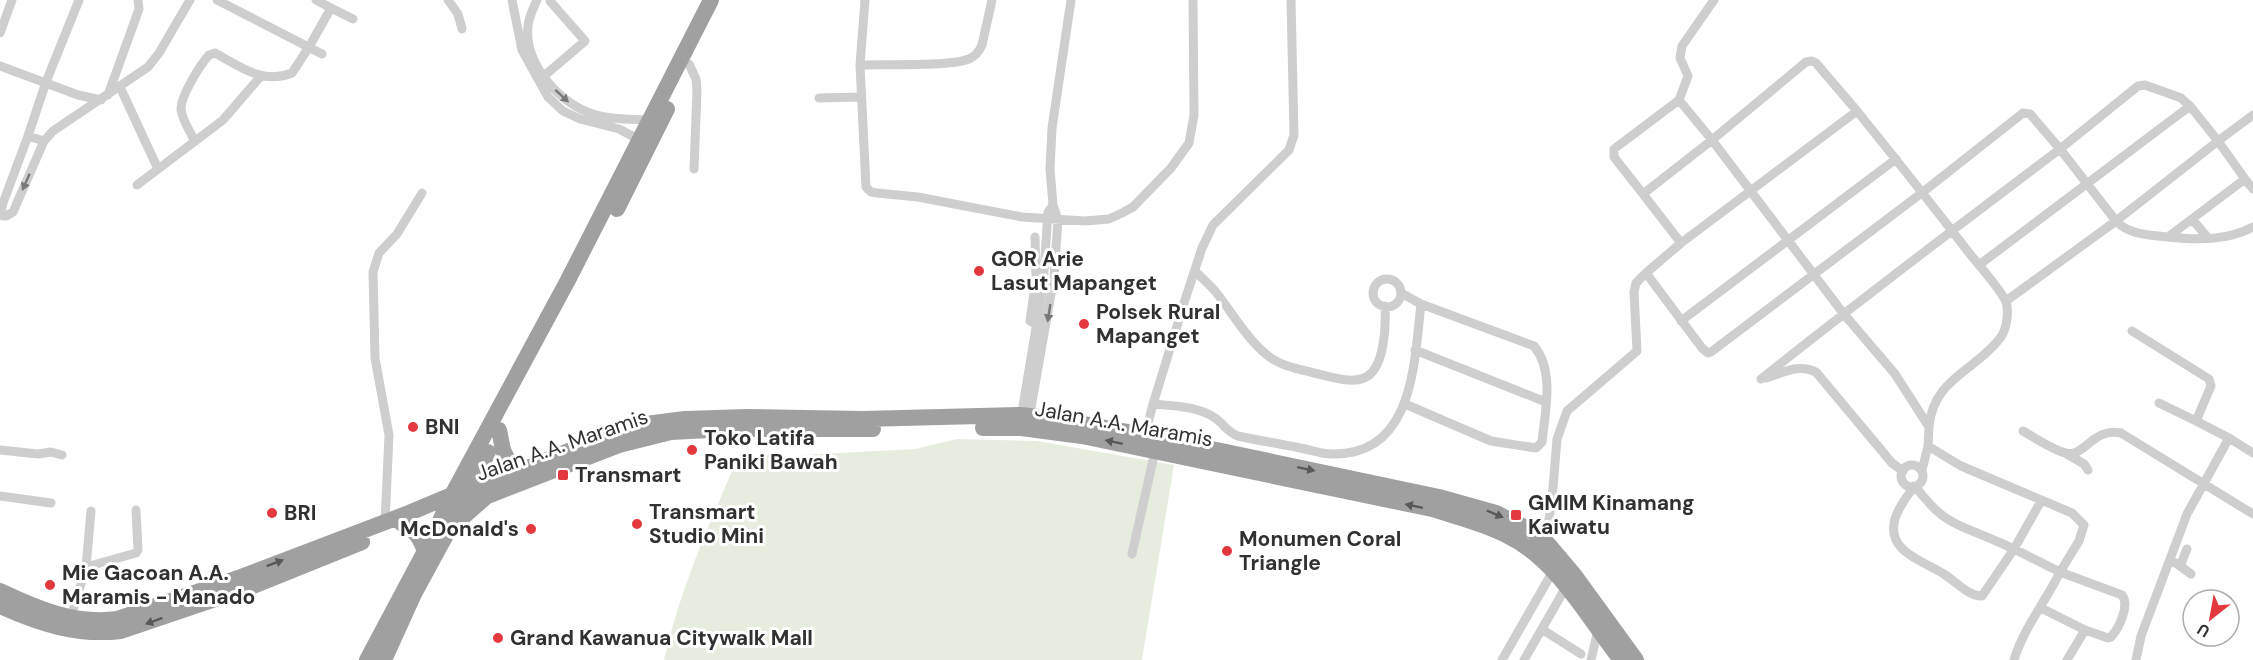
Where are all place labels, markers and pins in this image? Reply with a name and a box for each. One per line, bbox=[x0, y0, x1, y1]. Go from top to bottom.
place label: GOR Arie Lasut Mapanget bbox=[991, 245, 1157, 297]
marker: GOR Arie Lasut Mapanget bbox=[972, 264, 986, 278]
place label: Polsek Rural Mapanget bbox=[1096, 298, 1220, 350]
marker: Polsek Rural Mapanget bbox=[1077, 317, 1091, 331]
place label: BNI bbox=[425, 413, 459, 441]
marker: BNI bbox=[406, 420, 420, 434]
place label: Toko Latifa Paniki Bawah bbox=[704, 424, 838, 476]
marker: Toko Latifa Paniki Bawah bbox=[685, 443, 699, 457]
place label: Transmart bbox=[575, 461, 681, 489]
marker: Transmart bbox=[556, 468, 570, 482]
place label: GMIM Kinamang Kaiwatu bbox=[1528, 489, 1694, 541]
place label: Transmart Studio Mini bbox=[649, 498, 764, 550]
place label: BRI bbox=[284, 499, 316, 527]
marker: BRI bbox=[265, 506, 279, 520]
marker: GMIM Kinamang Kaiwatu bbox=[1509, 508, 1523, 522]
place label: McDonald's bbox=[400, 515, 519, 543]
marker: Transmart Studio Mini bbox=[630, 517, 644, 531]
marker: McDonald's bbox=[524, 522, 538, 536]
place label: Monumen Coral Triangle bbox=[1239, 525, 1401, 577]
marker: Monumen Coral Triangle bbox=[1220, 544, 1234, 558]
place label: Mie Gacoan A.A. Maramis - Manado bbox=[62, 559, 255, 611]
marker: Mie Gacoan A.A. Maramis - Manado bbox=[43, 578, 57, 592]
place label: Grand Kawanua Citywalk Mall bbox=[510, 624, 813, 652]
marker: Grand Kawanua Citywalk Mall bbox=[491, 631, 505, 645]

